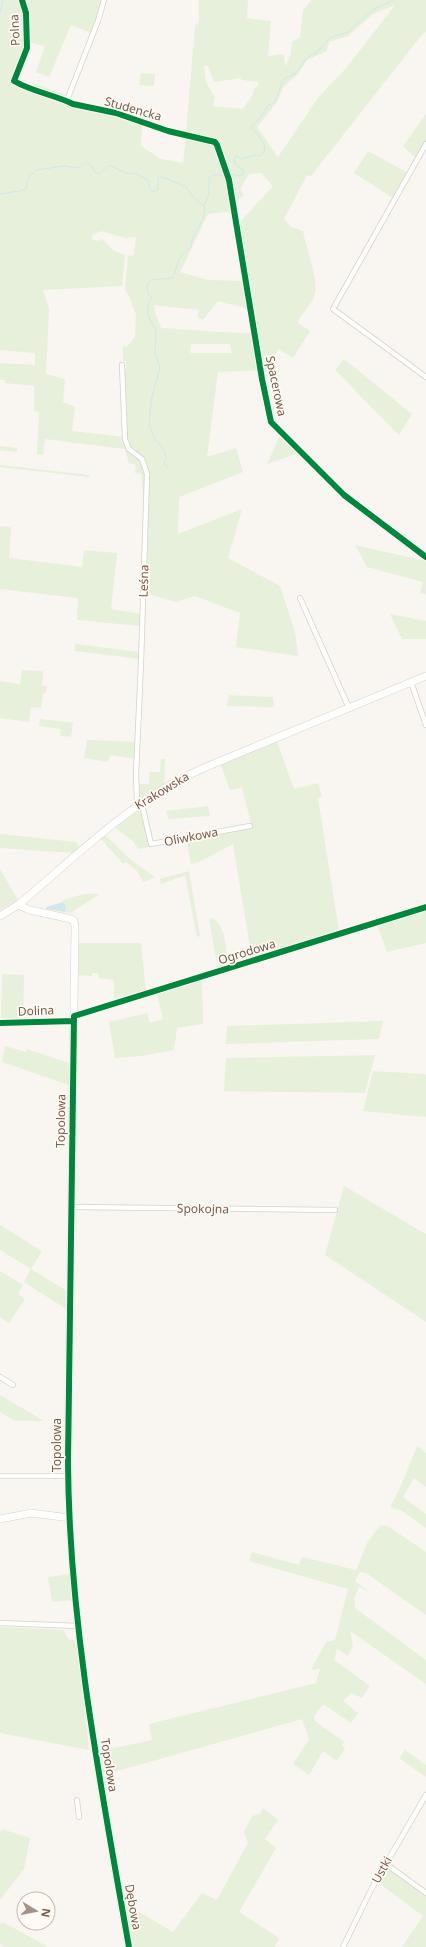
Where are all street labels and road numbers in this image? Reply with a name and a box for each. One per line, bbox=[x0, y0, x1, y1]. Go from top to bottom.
street label: Polna bbox=[5, 14, 24, 46]
street label: Studencka bbox=[103, 92, 164, 125]
street label: Spacerowa bbox=[262, 354, 291, 418]
street label: Leśna bbox=[134, 564, 153, 598]
street label: Krakowska bbox=[131, 768, 192, 813]
street label: Oliwkowa bbox=[162, 823, 219, 850]
street label: Ogrodowa bbox=[216, 935, 278, 968]
street label: Dolina bbox=[18, 1001, 54, 1020]
street label: Topolowa bbox=[52, 1094, 69, 1148]
street label: Spokojna bbox=[177, 1200, 229, 1217]
street label: Topolowa bbox=[48, 1418, 65, 1472]
street label: Topolowa bbox=[97, 1737, 122, 1793]
street label: Ustki bbox=[367, 1853, 396, 1886]
street label: Dębowa bbox=[121, 1883, 146, 1931]

